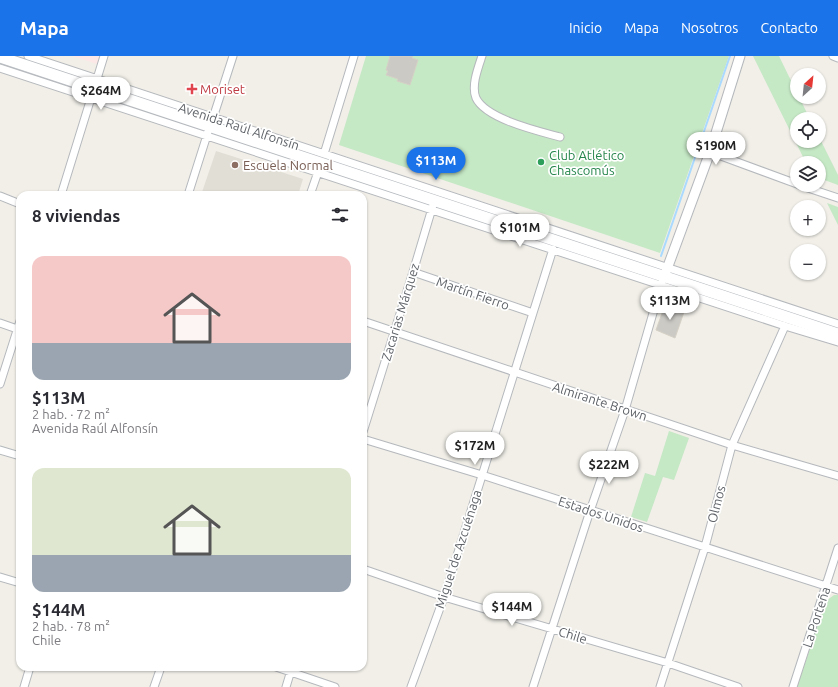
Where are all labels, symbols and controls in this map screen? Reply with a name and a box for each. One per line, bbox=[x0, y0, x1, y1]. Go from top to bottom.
text: Mapa bbox=[20, 17, 69, 39]
text: Inicio bbox=[569, 20, 602, 36]
text: Mapa bbox=[624, 20, 659, 36]
text: Nosotros bbox=[681, 20, 738, 36]
text: Contacto bbox=[760, 20, 818, 36]
north arrow bbox=[790, 68, 826, 104]
map controls bbox=[790, 68, 826, 280]
pin: $264M bbox=[73, 77, 129, 111]
place label: Moriset bbox=[200, 82, 245, 96]
text: $264M bbox=[81, 83, 121, 97]
marker: Moriset bbox=[187, 84, 197, 94]
street label: Avenida Raúl Alfonsín bbox=[177, 100, 301, 152]
button: locate bbox=[790, 112, 826, 148]
pin: $190M bbox=[688, 132, 744, 166]
text: $190M bbox=[696, 138, 736, 152]
pin: $113M bbox=[408, 147, 464, 181]
place label: Club Atlético Chascomús bbox=[549, 148, 624, 177]
text: $113M bbox=[416, 153, 456, 167]
button: layers bbox=[790, 156, 826, 192]
marker: Club Atlético Chascomús bbox=[536, 157, 546, 167]
place label: Escuela Normal bbox=[243, 158, 333, 172]
marker: Escuela Normal bbox=[230, 160, 240, 170]
button: + bbox=[790, 200, 826, 236]
icon: filters bbox=[329, 204, 351, 226]
text: 8 viviendas bbox=[32, 206, 120, 225]
pin: $101M bbox=[492, 214, 548, 248]
text: $101M bbox=[500, 220, 540, 234]
button: − bbox=[790, 244, 826, 280]
street label: Zacarias Márquez bbox=[379, 262, 421, 362]
street label: Martín Fierro bbox=[435, 274, 511, 312]
icon: home bbox=[156, 282, 228, 354]
pin: $113M bbox=[642, 287, 698, 321]
text: $113M bbox=[650, 293, 690, 307]
street label: Almirante Brown bbox=[551, 379, 649, 423]
text: $113M bbox=[32, 388, 85, 407]
text: 2 hab. · 72 m² bbox=[32, 407, 110, 421]
text: Avenida Raúl Alfonsín bbox=[32, 421, 158, 435]
pin: $172M bbox=[447, 432, 503, 466]
text: $172M bbox=[455, 438, 495, 452]
pin: $222M bbox=[581, 451, 637, 485]
text: $222M bbox=[589, 457, 629, 471]
street label: Olmos bbox=[704, 484, 728, 524]
street label: Miguel de Azcuénaga bbox=[432, 488, 484, 610]
icon: home bbox=[156, 494, 228, 566]
street label: Estados Unidos bbox=[557, 494, 646, 534]
street label: La Porteña bbox=[800, 585, 832, 649]
pin: $144M bbox=[484, 593, 540, 627]
text: $144M bbox=[492, 599, 532, 613]
text: $144M bbox=[32, 600, 85, 619]
text: 2 hab. · 78 m² bbox=[32, 619, 110, 633]
street label: Chile bbox=[557, 624, 589, 646]
text: Chile bbox=[32, 633, 61, 647]

